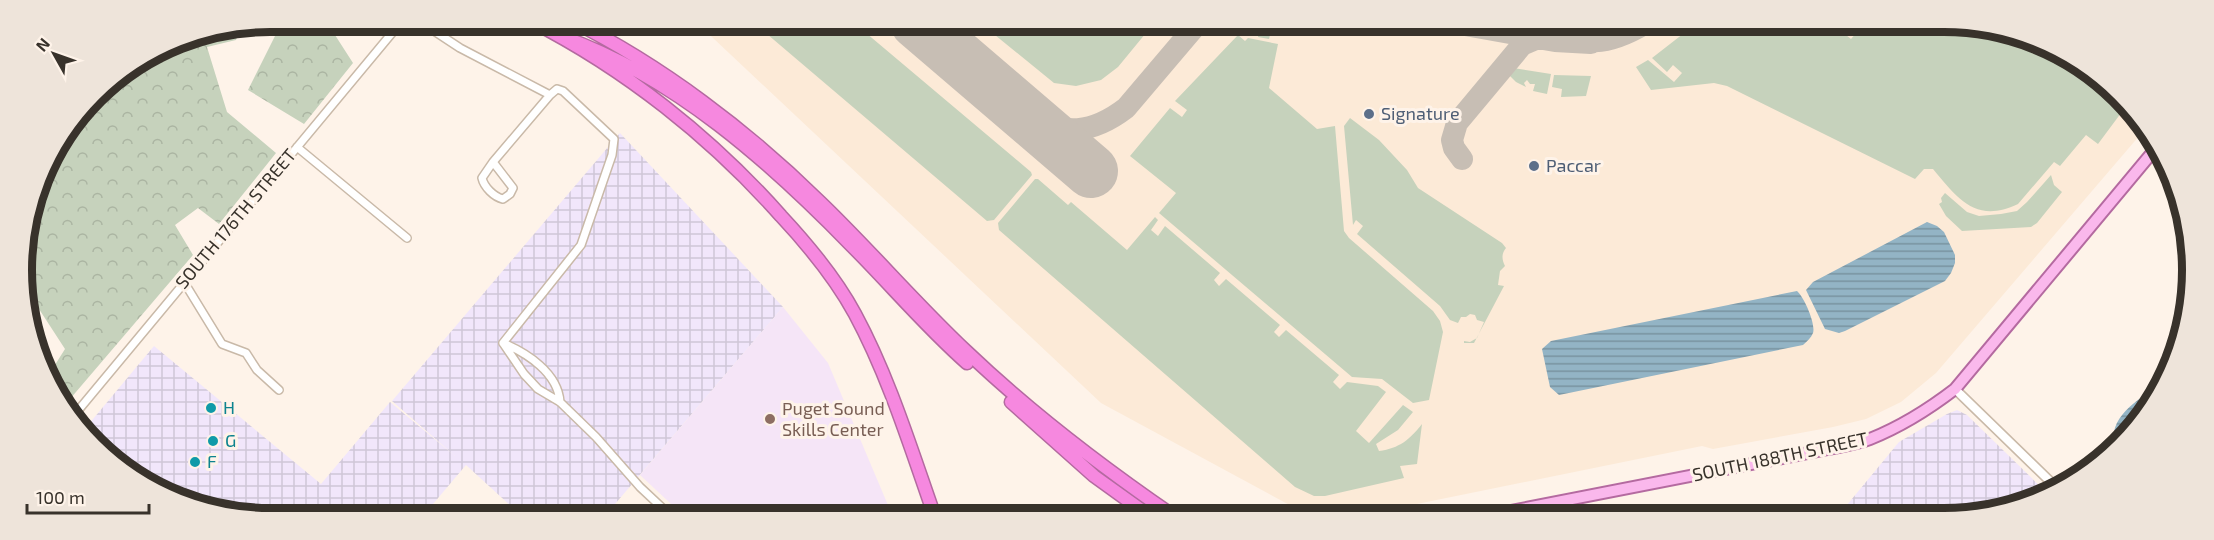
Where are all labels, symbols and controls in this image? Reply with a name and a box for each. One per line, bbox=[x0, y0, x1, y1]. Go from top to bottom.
north arrow bbox=[24, 24, 84, 84]
text: N bbox=[31, 34, 53, 55]
place label: Signature bbox=[1381, 102, 1460, 124]
marker: Signature bbox=[1362, 107, 1376, 121]
street label: SOUTH 176TH STREET bbox=[170, 143, 301, 293]
place label: Paccar bbox=[1546, 154, 1601, 176]
marker: Paccar bbox=[1527, 159, 1541, 173]
place label: H bbox=[223, 396, 235, 418]
place label: Puget Sound Skills Center bbox=[782, 397, 885, 440]
marker: H bbox=[204, 401, 218, 415]
marker: Puget Sound Skills Center bbox=[763, 412, 777, 426]
street label: SOUTH 188TH STREET bbox=[1690, 427, 1870, 485]
place label: G bbox=[225, 429, 236, 451]
marker: G bbox=[206, 434, 220, 448]
place label: F bbox=[207, 450, 217, 472]
marker: F bbox=[188, 455, 202, 469]
scale bar bbox=[27, 477, 148, 515]
text: 100 m bbox=[36, 486, 85, 508]

